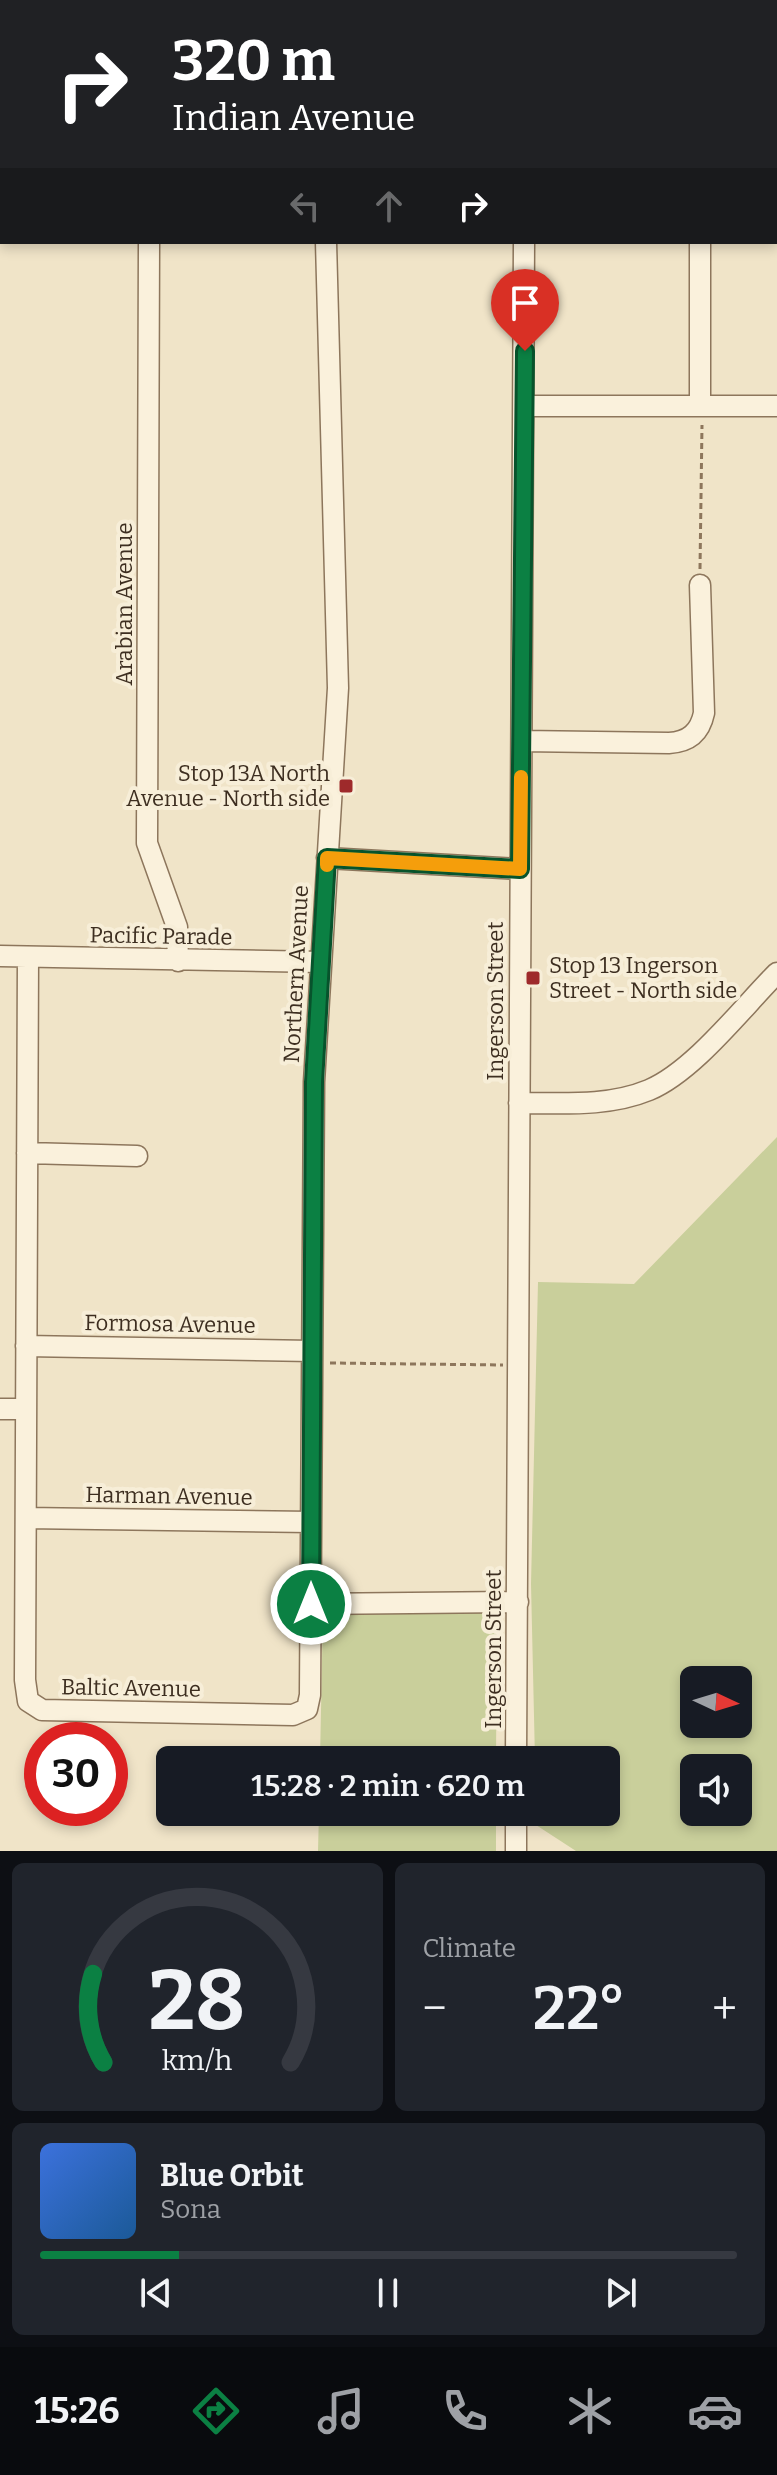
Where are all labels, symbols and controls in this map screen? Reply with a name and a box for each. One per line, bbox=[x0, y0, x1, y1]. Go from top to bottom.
text: 320 m bbox=[172, 28, 335, 95]
icon: right bbox=[40, 32, 144, 136]
text: Indian Avenue bbox=[172, 96, 415, 140]
icon: left bbox=[283, 184, 327, 228]
icon: ahead bbox=[367, 184, 411, 228]
icon: right bbox=[451, 184, 495, 228]
pin bbox=[491, 269, 559, 351]
icon: arrive bbox=[503, 281, 547, 325]
street label: Arabian Avenue bbox=[111, 523, 138, 685]
place label: Stop 13A North Avenue - North side bbox=[126, 760, 330, 812]
marker: Stop 13A North Avenue - North side bbox=[337, 777, 355, 795]
street label: Northern Avenue bbox=[278, 884, 314, 1064]
street label: Pacific Parade bbox=[89, 921, 233, 951]
street label: Ingerson Street bbox=[482, 922, 509, 1080]
place label: Stop 13 Ingerson Street - North side bbox=[549, 952, 737, 1004]
marker: Stop 13 Ingerson Street - North side bbox=[524, 969, 542, 987]
street label: Formosa Avenue bbox=[84, 1309, 256, 1339]
street label: Harman Avenue bbox=[85, 1481, 253, 1511]
position arrow bbox=[269, 1562, 353, 1646]
street label: Ingerson Street bbox=[480, 1570, 507, 1728]
north arrow bbox=[680, 1666, 752, 1738]
map controls bbox=[680, 1666, 752, 1826]
street label: Baltic Avenue bbox=[61, 1673, 201, 1703]
speed limit sign: 30 bbox=[24, 1722, 128, 1826]
button: sound bbox=[680, 1754, 752, 1826]
text: 15:28 · 2 min · 620 m bbox=[251, 1768, 525, 1804]
text: Climate bbox=[423, 1933, 516, 1964]
text: 28 bbox=[149, 1951, 246, 2051]
text: 22° bbox=[533, 1973, 626, 2045]
text: − bbox=[423, 1982, 447, 2035]
text: + bbox=[712, 1982, 737, 2035]
text: km/h bbox=[162, 2043, 233, 2078]
text: Blue Orbit bbox=[160, 2158, 304, 2194]
text: Sona bbox=[160, 2194, 221, 2225]
icon: previous bbox=[134, 2271, 178, 2315]
icon: pause bbox=[366, 2271, 410, 2315]
icon: next bbox=[599, 2271, 643, 2315]
icon: directions bbox=[188, 2383, 244, 2439]
icon: music bbox=[313, 2383, 369, 2439]
icon: phone bbox=[437, 2383, 493, 2439]
icon: climate bbox=[562, 2383, 618, 2439]
icon: car bbox=[687, 2383, 743, 2439]
text: 15:26 bbox=[34, 2389, 120, 2433]

